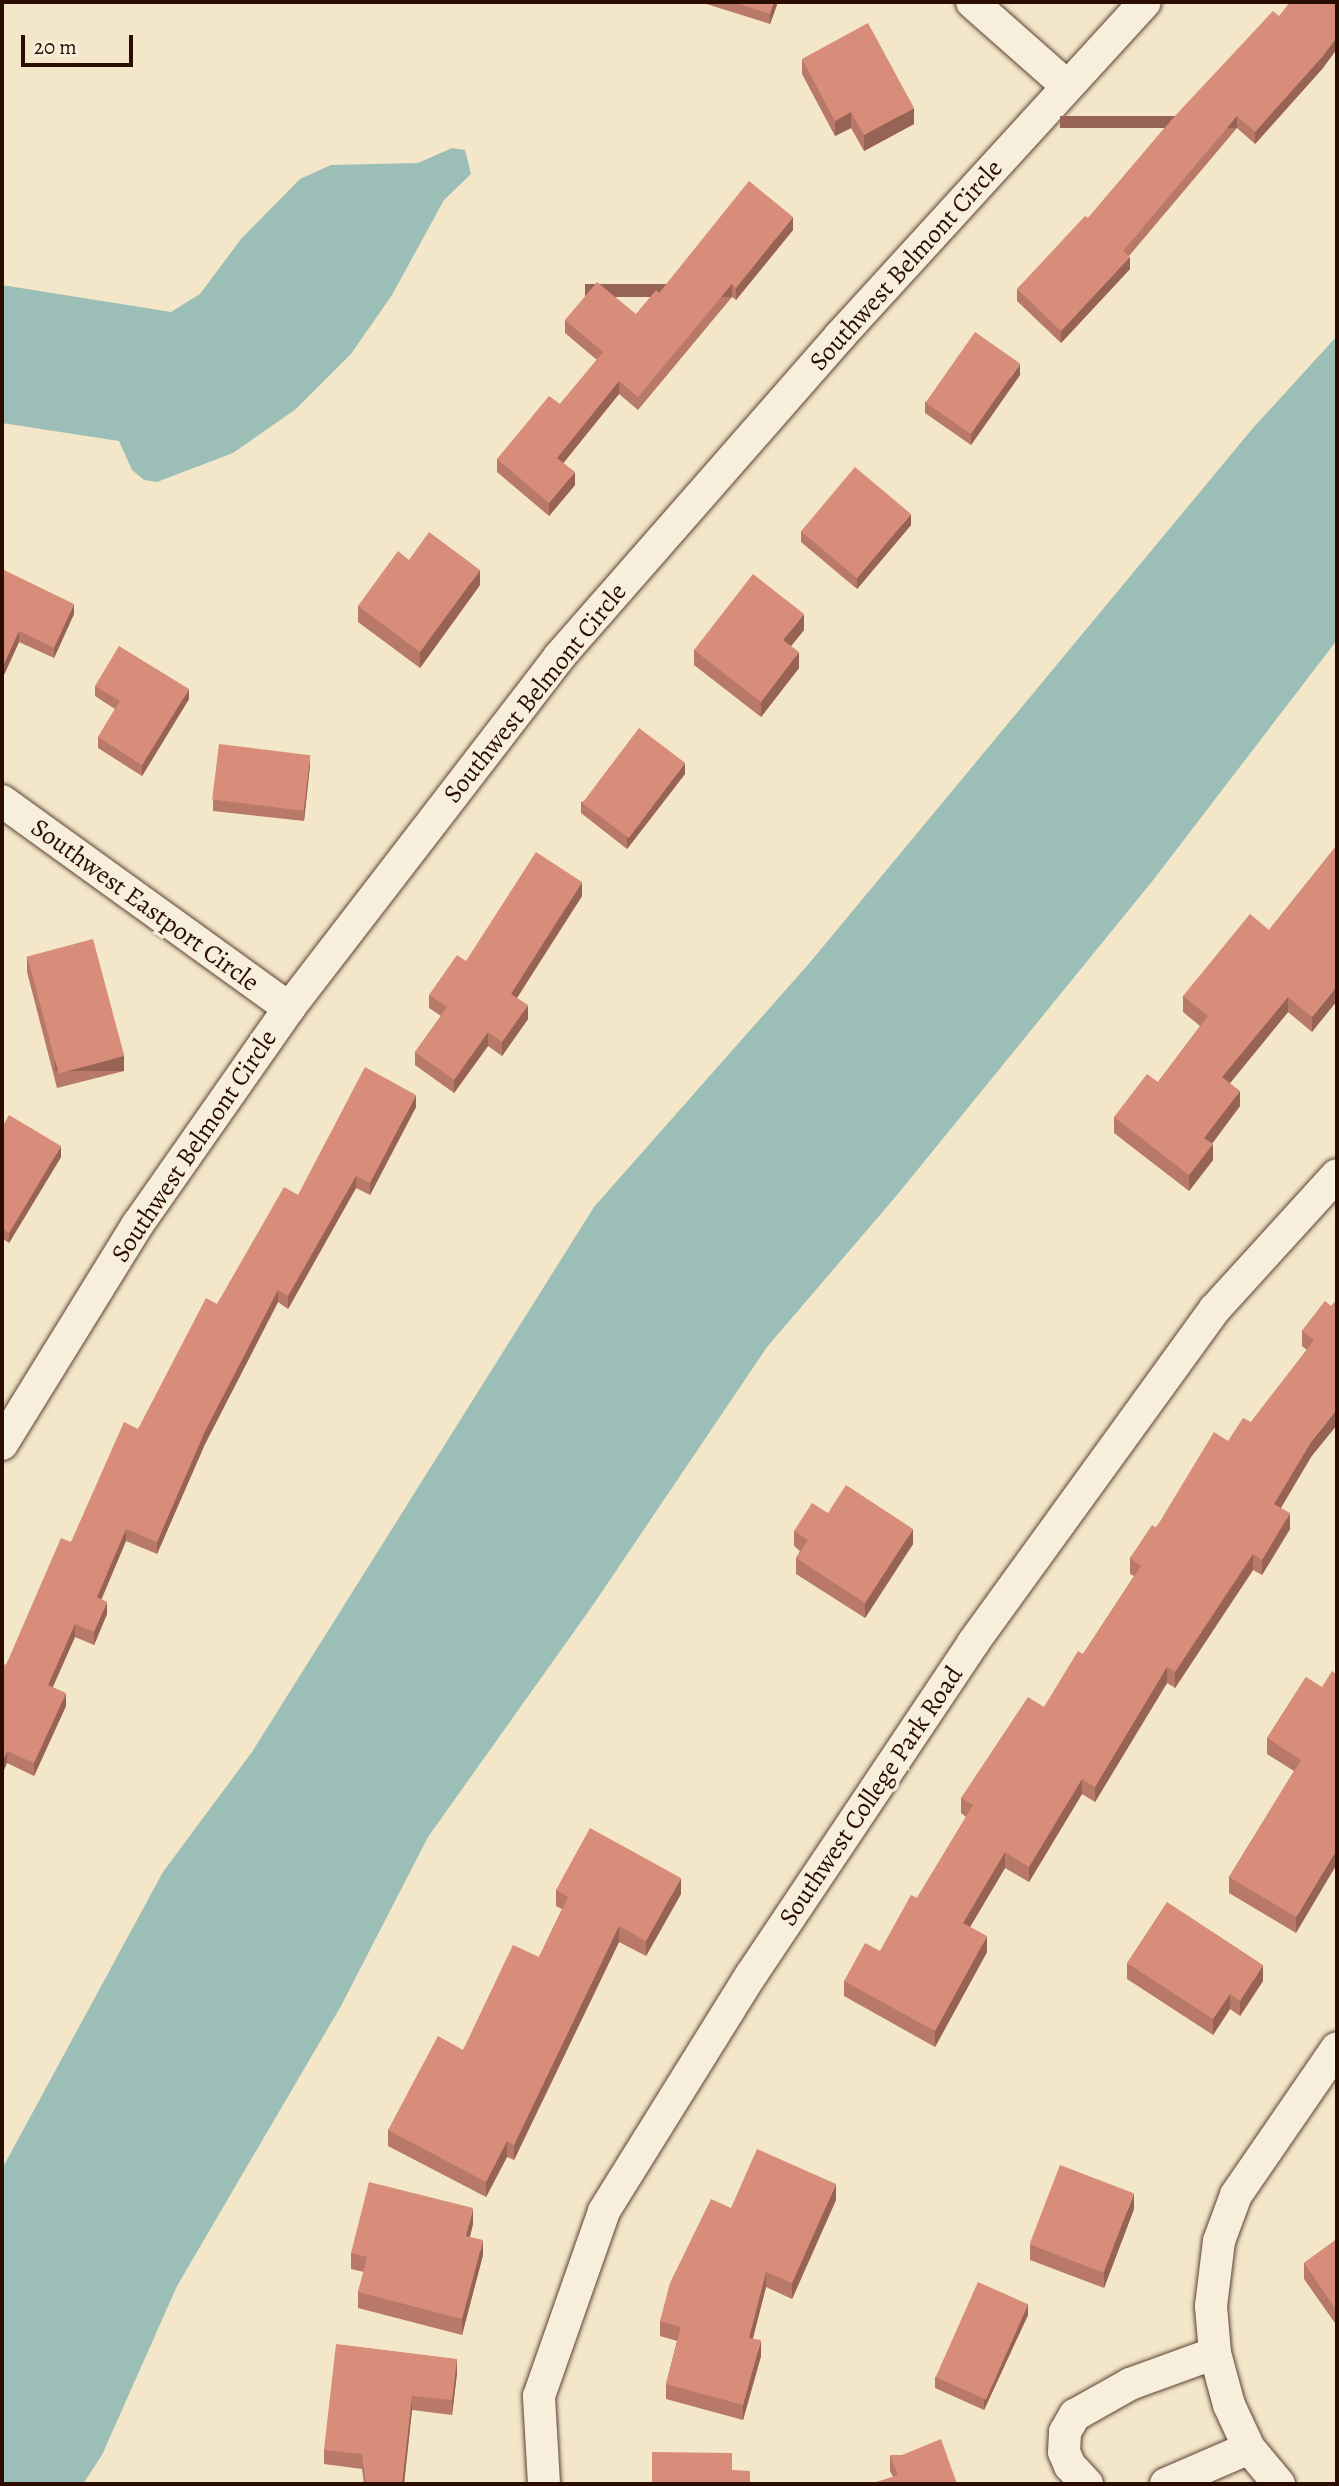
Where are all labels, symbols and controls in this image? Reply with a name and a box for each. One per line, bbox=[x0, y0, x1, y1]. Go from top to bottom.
scale bar bbox=[24, 21, 136, 65]
text: 20 m bbox=[34, 33, 77, 61]
street label: Southwest Belmont Circle bbox=[803, 153, 1009, 377]
street label: Southwest Belmont Circle bbox=[437, 577, 633, 809]
street label: Southwest Eastport Circle bbox=[25, 812, 265, 998]
street label: Southwest Belmont Circle bbox=[105, 1024, 283, 1268]
street label: Southwest College Park Road bbox=[772, 1660, 970, 1932]

